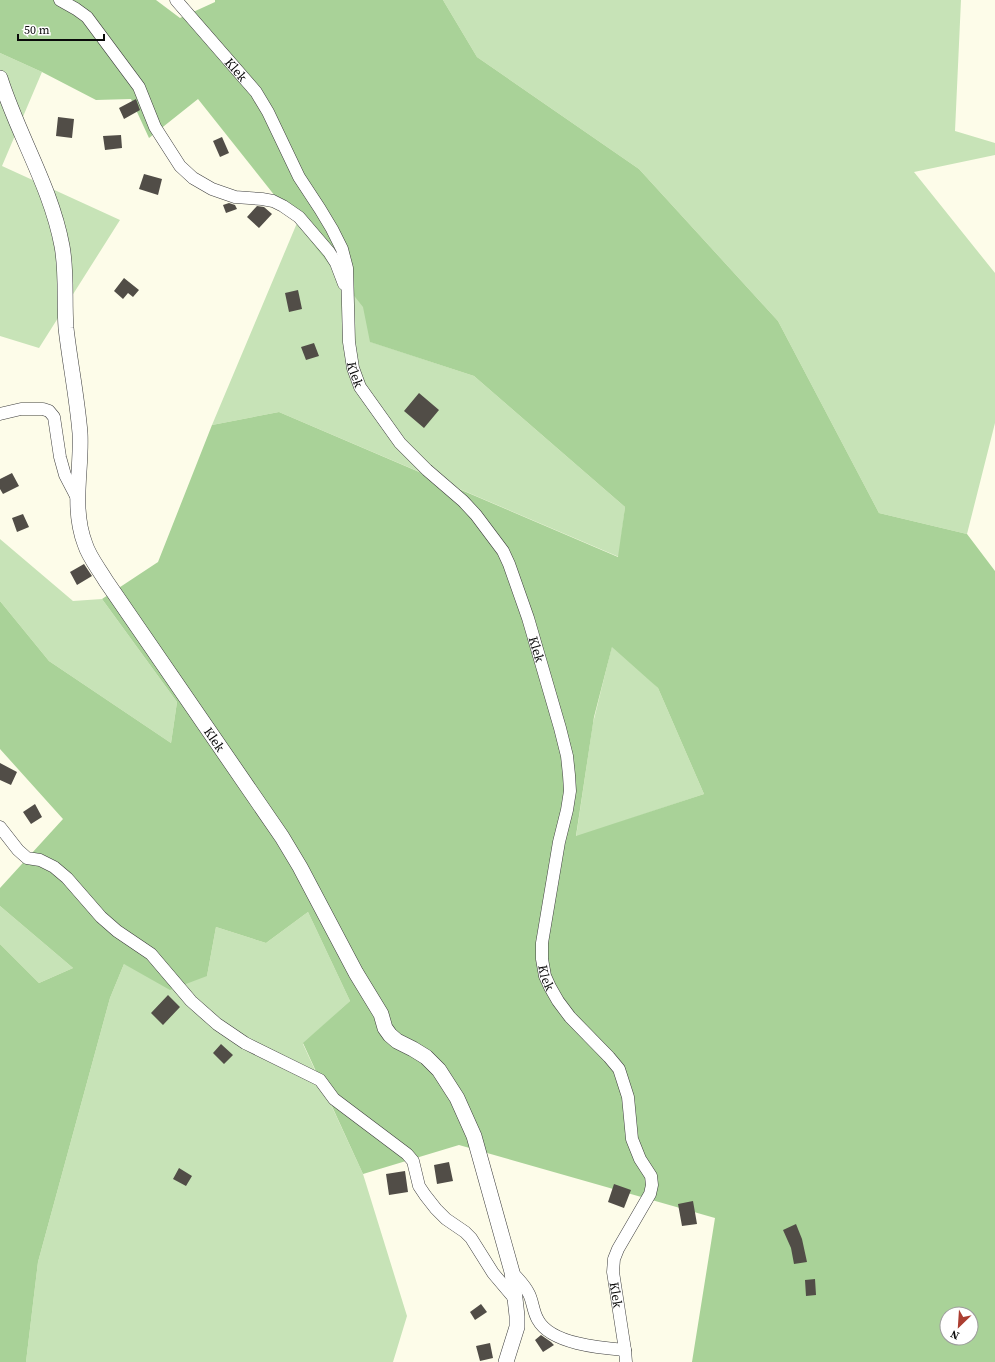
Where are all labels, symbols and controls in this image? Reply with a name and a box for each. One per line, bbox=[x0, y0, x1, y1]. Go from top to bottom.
scale bar bbox=[18, 16, 104, 42]
text: 50 m bbox=[24, 22, 50, 38]
street label: Klek bbox=[221, 54, 252, 86]
street label: Klek bbox=[344, 360, 368, 390]
street label: Klek bbox=[525, 634, 549, 665]
street label: Klek bbox=[200, 724, 230, 756]
street label: Klek bbox=[535, 964, 559, 994]
street label: Klek bbox=[606, 1281, 627, 1310]
north arrow bbox=[939, 1306, 979, 1346]
text: N bbox=[948, 1326, 962, 1343]

